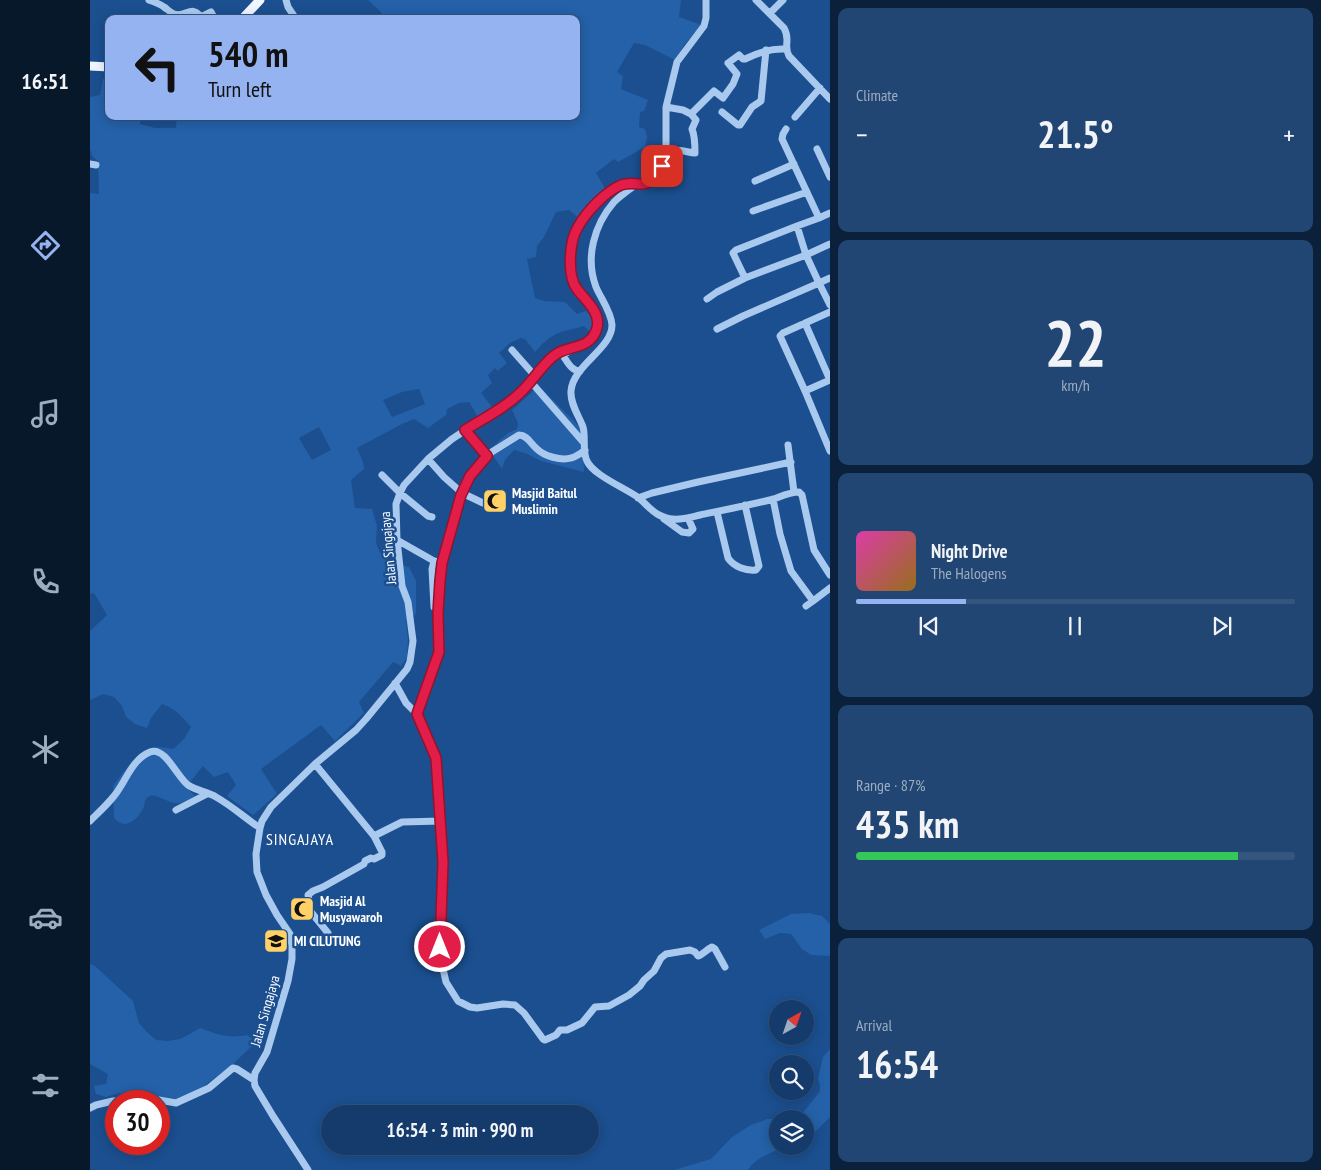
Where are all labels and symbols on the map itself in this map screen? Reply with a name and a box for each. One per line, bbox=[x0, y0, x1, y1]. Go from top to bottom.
pin bbox=[641, 145, 683, 187]
place label: Masjid Baitul Muslimin bbox=[512, 484, 577, 518]
mosque icon: Masjid Baitul Muslimin bbox=[482, 488, 508, 514]
street label: Jalan Singajaya bbox=[376, 511, 400, 586]
district label: SINGAJAYA bbox=[266, 829, 334, 849]
place label: Masjid Al Musyawaroh bbox=[320, 892, 383, 926]
mosque icon: Masjid Al Musyawaroh bbox=[289, 896, 315, 922]
position arrow bbox=[413, 920, 465, 972]
school or university icon: MI CILUTUNG bbox=[263, 928, 289, 954]
place label: MI CILUTUNG bbox=[294, 932, 361, 950]
street label: Jalan Singajaya bbox=[246, 973, 284, 1050]
north arrow bbox=[769, 1000, 814, 1045]
speed limit sign: 30 bbox=[105, 1090, 170, 1155]

